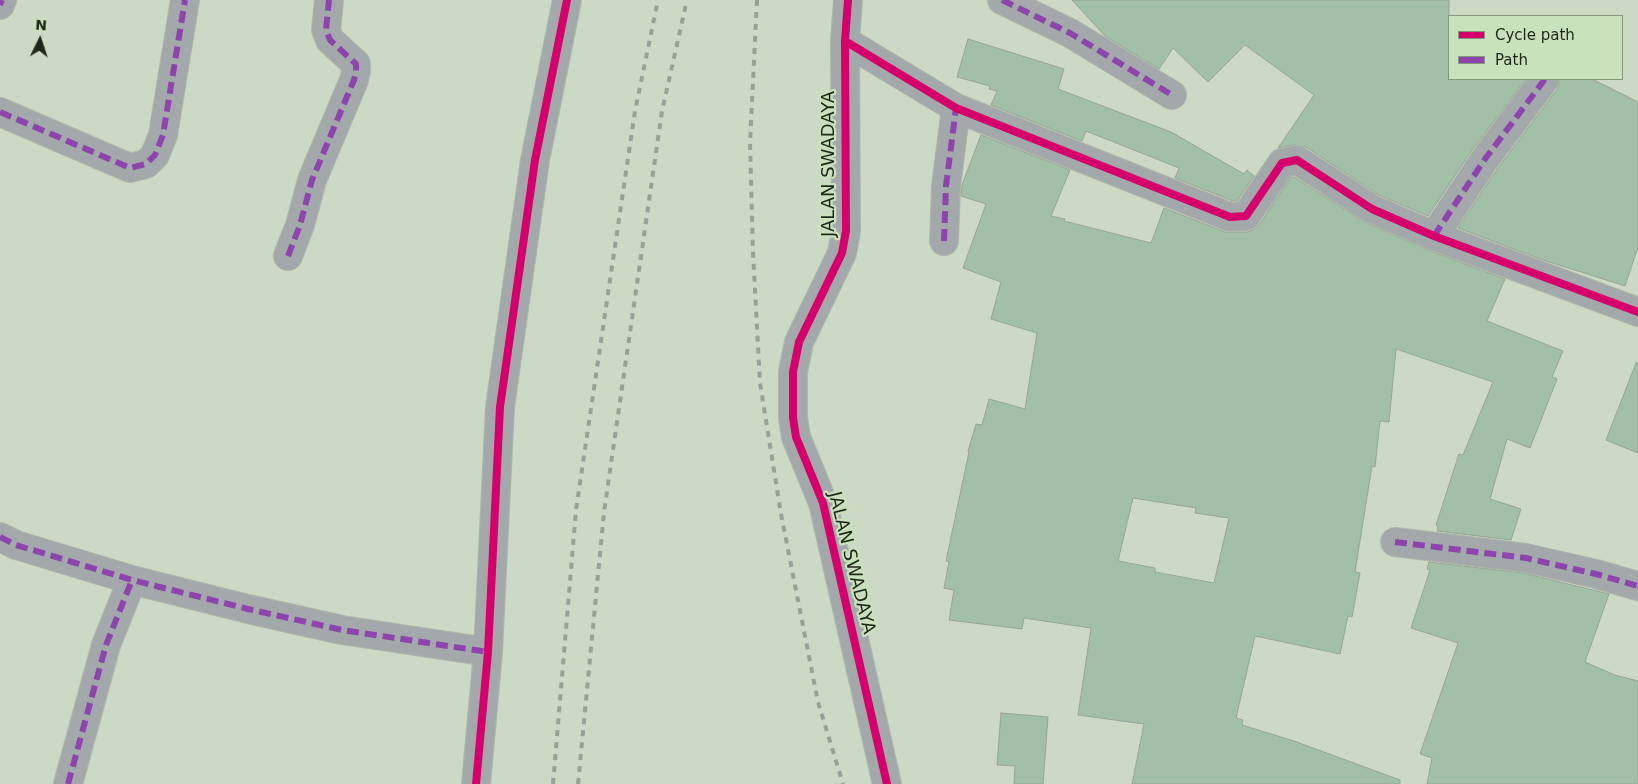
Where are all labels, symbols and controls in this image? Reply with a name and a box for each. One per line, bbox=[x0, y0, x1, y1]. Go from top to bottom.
north arrow bbox=[15, 15, 65, 65]
legend bbox=[1448, 15, 1623, 80]
text: N bbox=[35, 17, 47, 33]
text: Cycle path bbox=[1495, 26, 1575, 44]
text: Path bbox=[1495, 51, 1528, 69]
street label: JALAN SWADAYA bbox=[818, 91, 840, 237]
street label: JALAN SWADAYA bbox=[823, 489, 879, 637]

